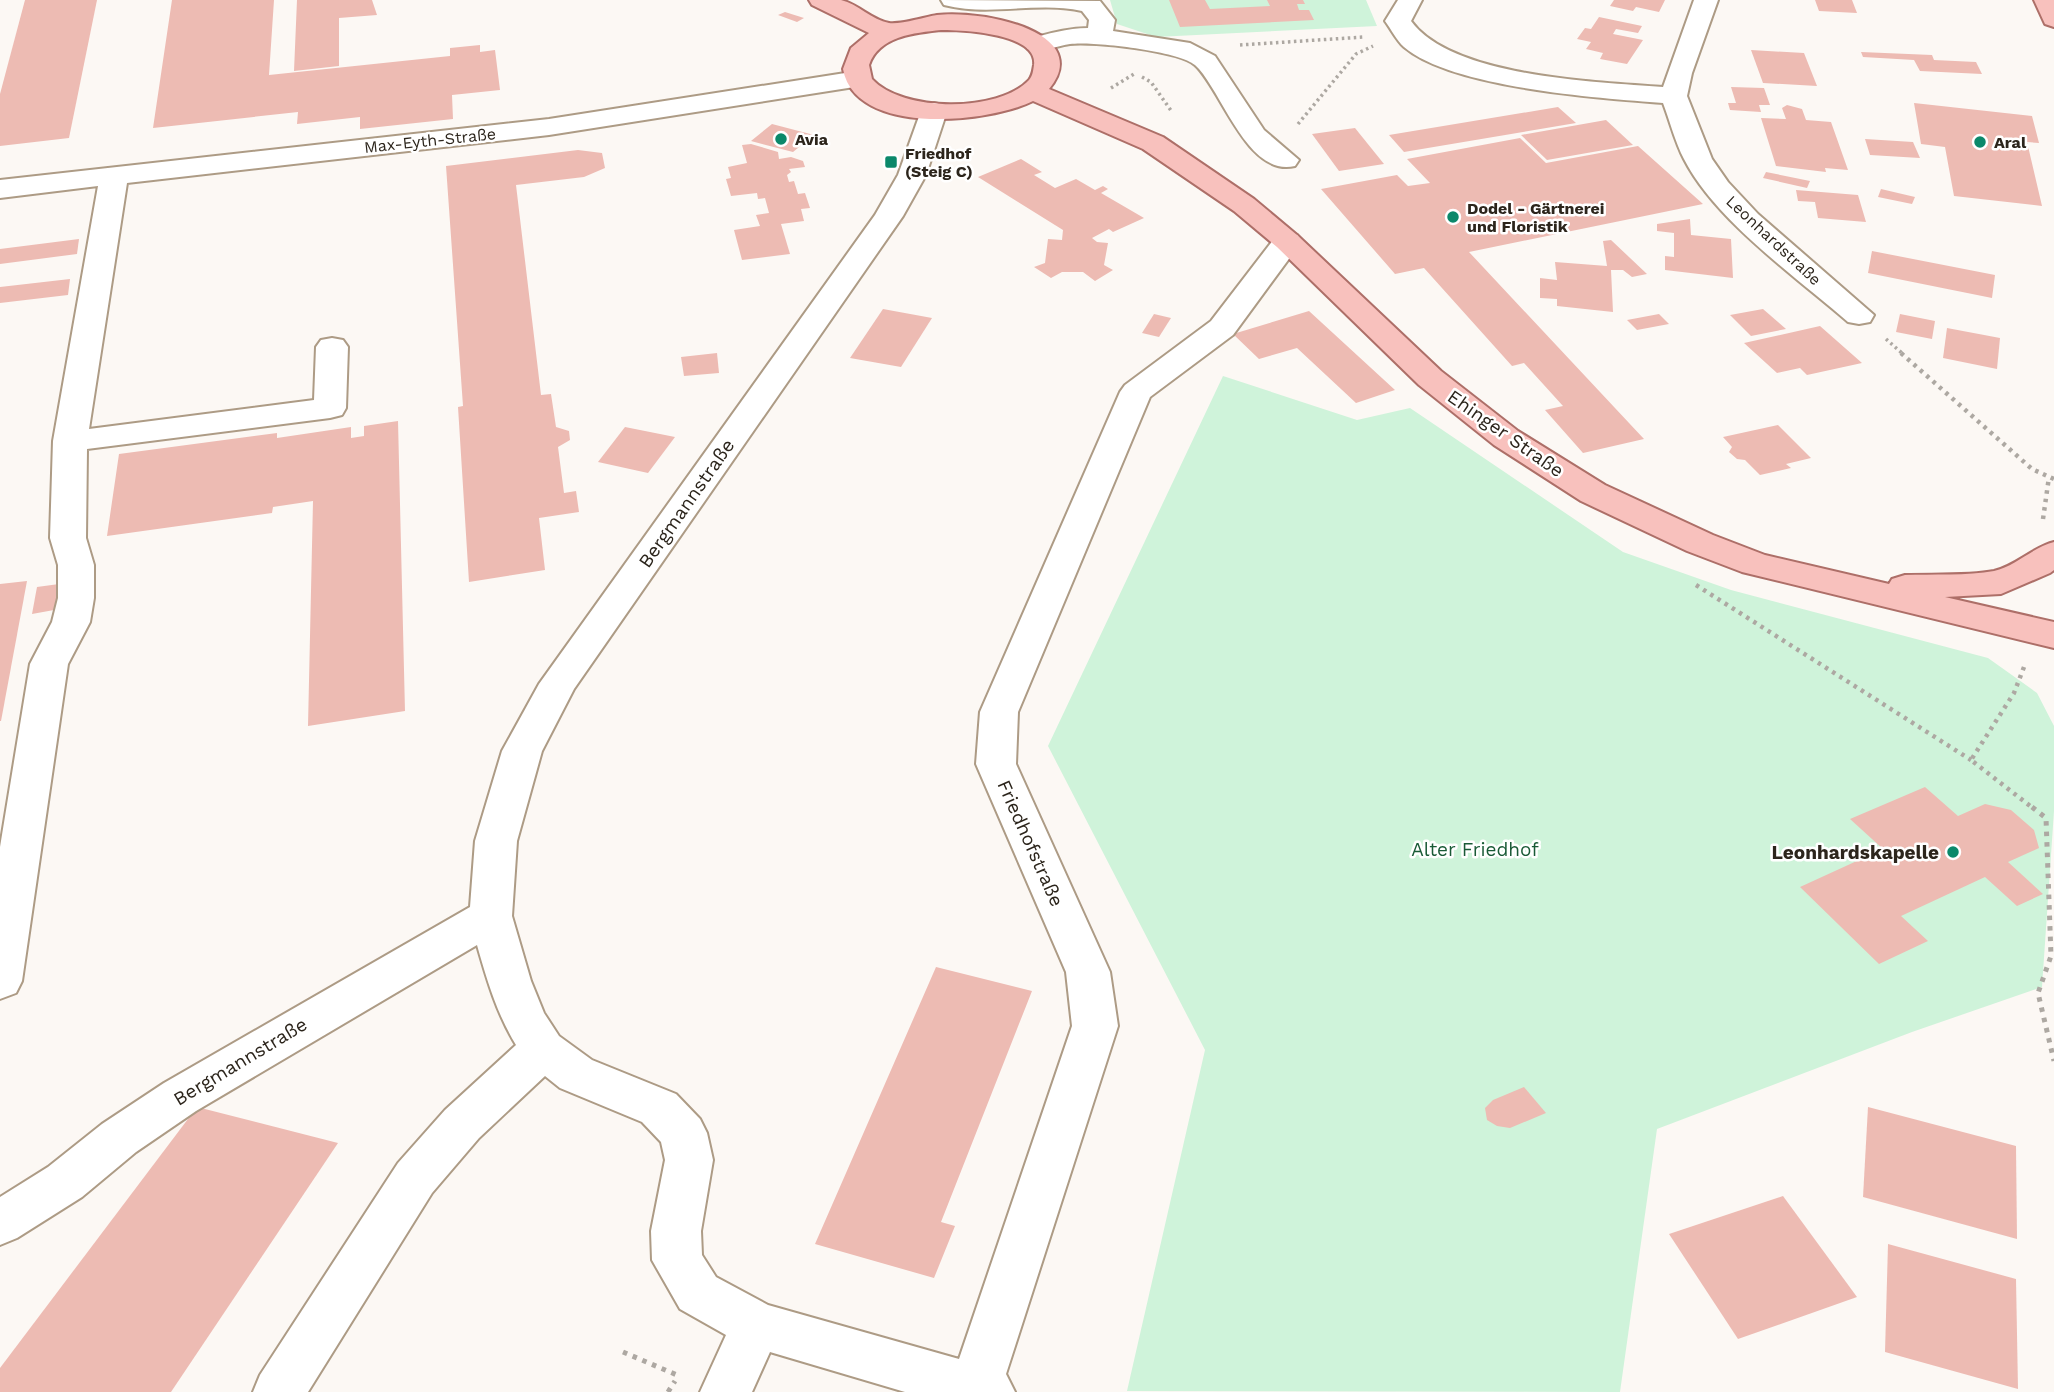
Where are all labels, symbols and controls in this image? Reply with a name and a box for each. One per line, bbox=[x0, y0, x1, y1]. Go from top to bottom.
street label: Max-Eyth-Straße bbox=[363, 124, 497, 157]
place label: Avia bbox=[795, 130, 829, 149]
marker: Avia bbox=[773, 131, 789, 147]
place label: Aral bbox=[1994, 133, 2027, 152]
marker: Aral bbox=[1972, 134, 1988, 150]
place label: Friedhof (Steig C) bbox=[905, 144, 973, 181]
marker: Friedhof (Steig C) bbox=[883, 154, 899, 170]
street label: Leonhardstraße bbox=[1722, 191, 1825, 289]
place label: Dodel - Gärtnerei und Floristik bbox=[1467, 199, 1604, 236]
marker: Dodel - Gärtnerei und Floristik bbox=[1445, 209, 1461, 225]
street label: Ehinger Straße bbox=[1443, 385, 1568, 482]
street label: Bergmannstraße bbox=[633, 434, 739, 572]
street label: Friedhofstraße bbox=[992, 776, 1069, 910]
park label: Alter Friedhof bbox=[1411, 838, 1539, 861]
place label: Leonhardskapelle bbox=[1772, 841, 1939, 864]
marker: Leonhardskapelle bbox=[1945, 844, 1961, 860]
street label: Bergmannstraße bbox=[169, 1012, 311, 1110]

